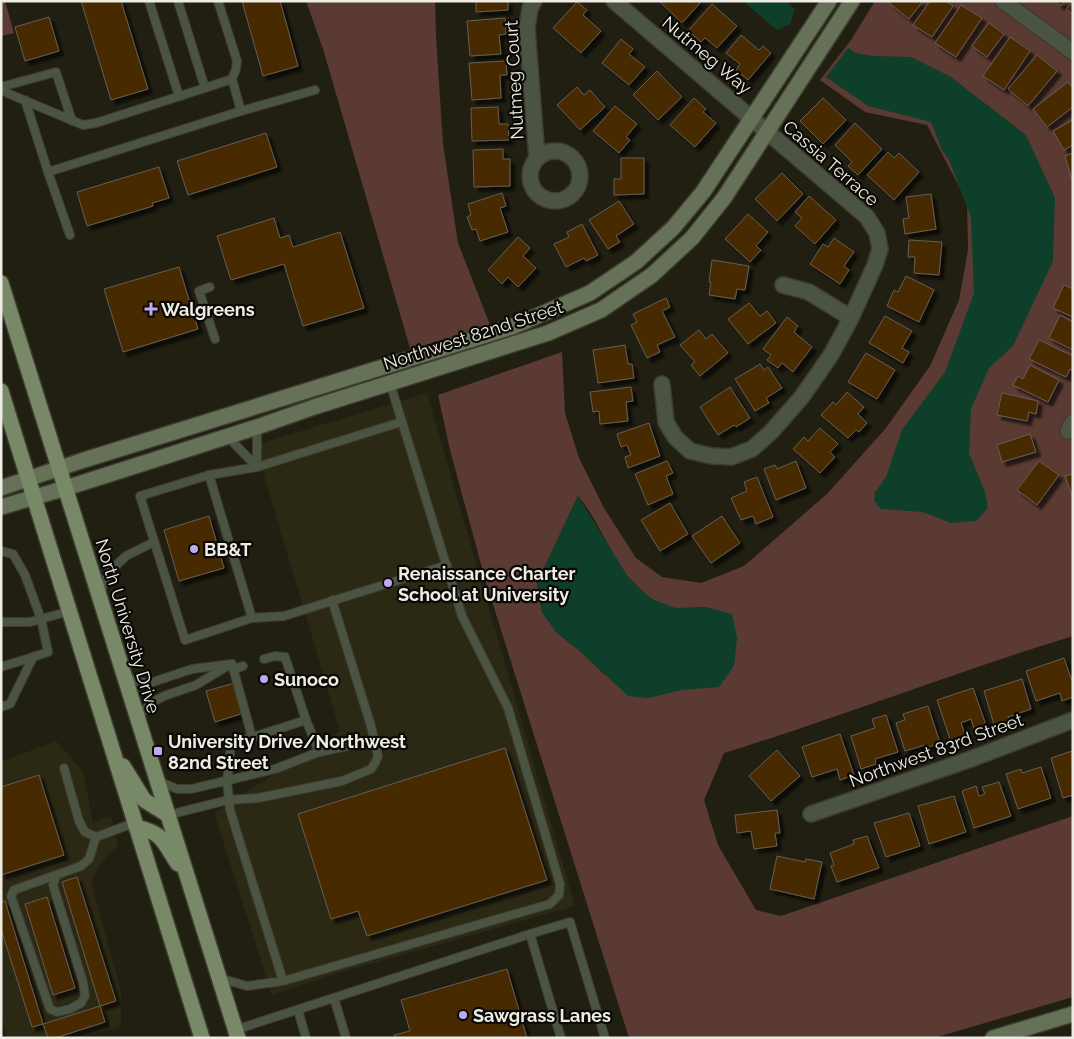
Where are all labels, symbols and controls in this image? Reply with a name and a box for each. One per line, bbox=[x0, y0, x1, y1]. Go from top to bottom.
street label: Nutmeg Way bbox=[658, 12, 756, 99]
street label: Nutmeg Court bbox=[500, 20, 528, 140]
street label: Cassia Terrace bbox=[779, 116, 883, 210]
street label: Northwest 82nd Street bbox=[381, 296, 565, 374]
place label: Walgreens bbox=[161, 299, 255, 320]
marker: Walgreens bbox=[145, 303, 157, 315]
street label: North University Drive bbox=[91, 536, 165, 716]
place label: BB&T bbox=[204, 539, 251, 560]
marker: BB&T bbox=[188, 543, 200, 555]
place label: Renaissance Charter School at University bbox=[398, 563, 575, 605]
marker: Renaissance Charter School at University bbox=[382, 577, 394, 589]
place label: Sunoco bbox=[274, 669, 339, 690]
marker: Sunoco bbox=[258, 673, 270, 685]
street label: Northwest 83rd Street bbox=[846, 709, 1026, 791]
place label: University Drive/Northwest 82nd Street bbox=[168, 731, 406, 773]
marker: University Drive/Northwest 82nd Street bbox=[152, 745, 164, 757]
place label: Sawgrass Lanes bbox=[473, 1005, 611, 1026]
marker: Sawgrass Lanes bbox=[457, 1009, 469, 1021]

